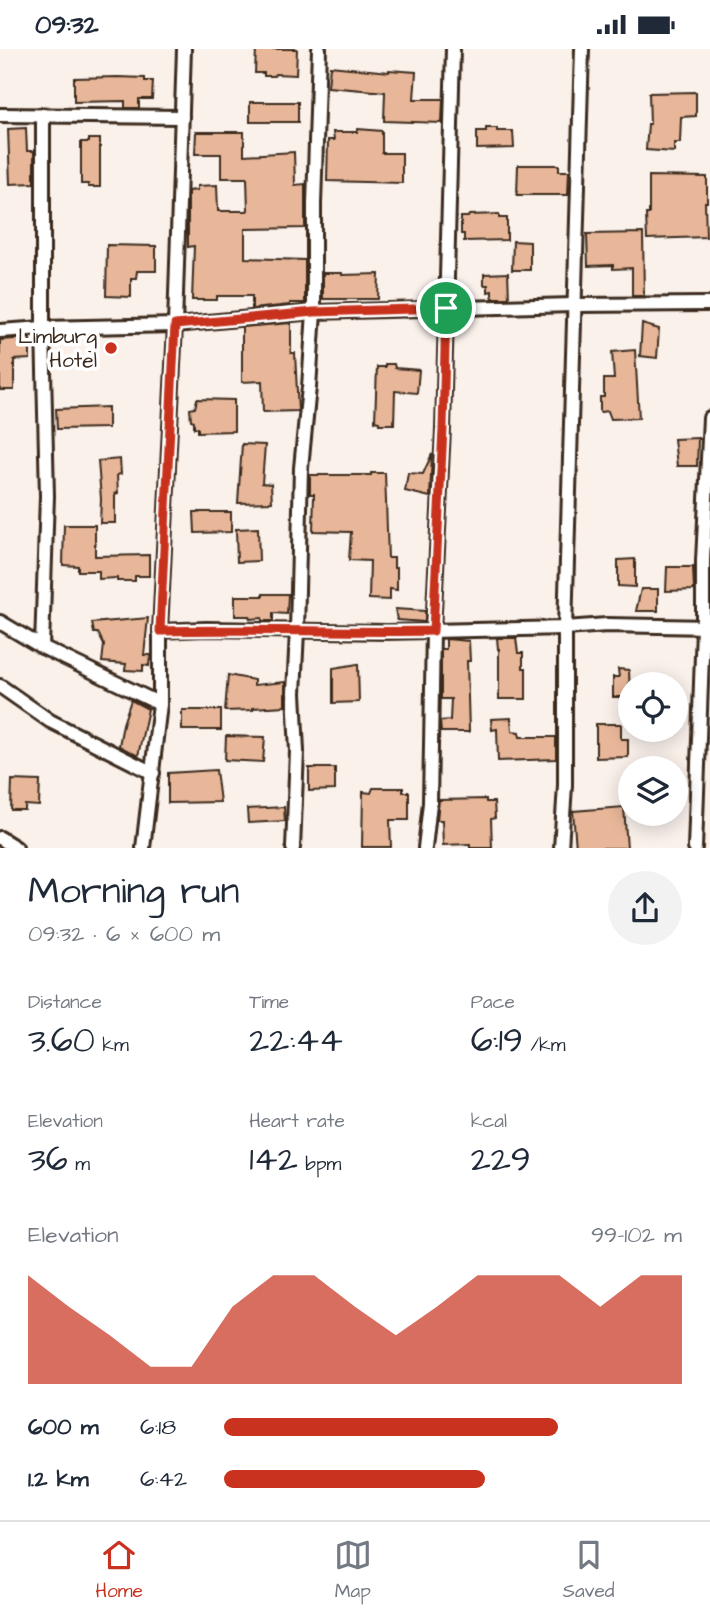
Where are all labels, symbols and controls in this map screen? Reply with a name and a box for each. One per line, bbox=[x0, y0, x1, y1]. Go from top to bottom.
text: 09:32 bbox=[35, 7, 99, 43]
pin bbox=[416, 278, 476, 338]
icon: arrive bbox=[427, 289, 465, 327]
place label: Limburg Hotel bbox=[18, 322, 97, 375]
marker: Limburg Hotel bbox=[103, 340, 119, 356]
map controls bbox=[618, 672, 688, 826]
button: locate bbox=[618, 672, 688, 742]
button: layers bbox=[618, 756, 688, 826]
text: Morning run bbox=[28, 866, 240, 918]
button: share bbox=[608, 871, 682, 945]
text: 09:32 · 6 × 600 m bbox=[28, 918, 220, 950]
text: Distance bbox=[28, 989, 102, 1016]
text: Time bbox=[249, 989, 289, 1016]
text: Pace bbox=[471, 989, 515, 1016]
text: 3.60 bbox=[28, 1016, 95, 1065]
text: 22:44 bbox=[249, 1016, 343, 1065]
text: 6:19 bbox=[471, 1016, 523, 1065]
text: km bbox=[95, 1032, 129, 1059]
text: /km bbox=[523, 1032, 566, 1059]
text: Elevation bbox=[28, 1108, 103, 1135]
text: Heart rate bbox=[249, 1108, 345, 1135]
text: kcal bbox=[471, 1108, 507, 1135]
text: 36 bbox=[28, 1135, 68, 1184]
text: 142 bbox=[249, 1135, 298, 1184]
text: 229 bbox=[471, 1135, 531, 1184]
text: m bbox=[68, 1151, 90, 1178]
text: bpm bbox=[298, 1151, 341, 1178]
text: Elevation bbox=[28, 1219, 119, 1251]
text: 99–102 m bbox=[591, 1219, 682, 1251]
text: 600 m bbox=[28, 1411, 99, 1443]
text: 6:18 bbox=[140, 1411, 176, 1443]
text: 1.2 km bbox=[28, 1463, 89, 1495]
text: 6:42 bbox=[140, 1463, 187, 1495]
tab: Home bbox=[95, 1536, 143, 1605]
tab: Map bbox=[334, 1536, 372, 1605]
tab: Saved bbox=[563, 1536, 614, 1605]

